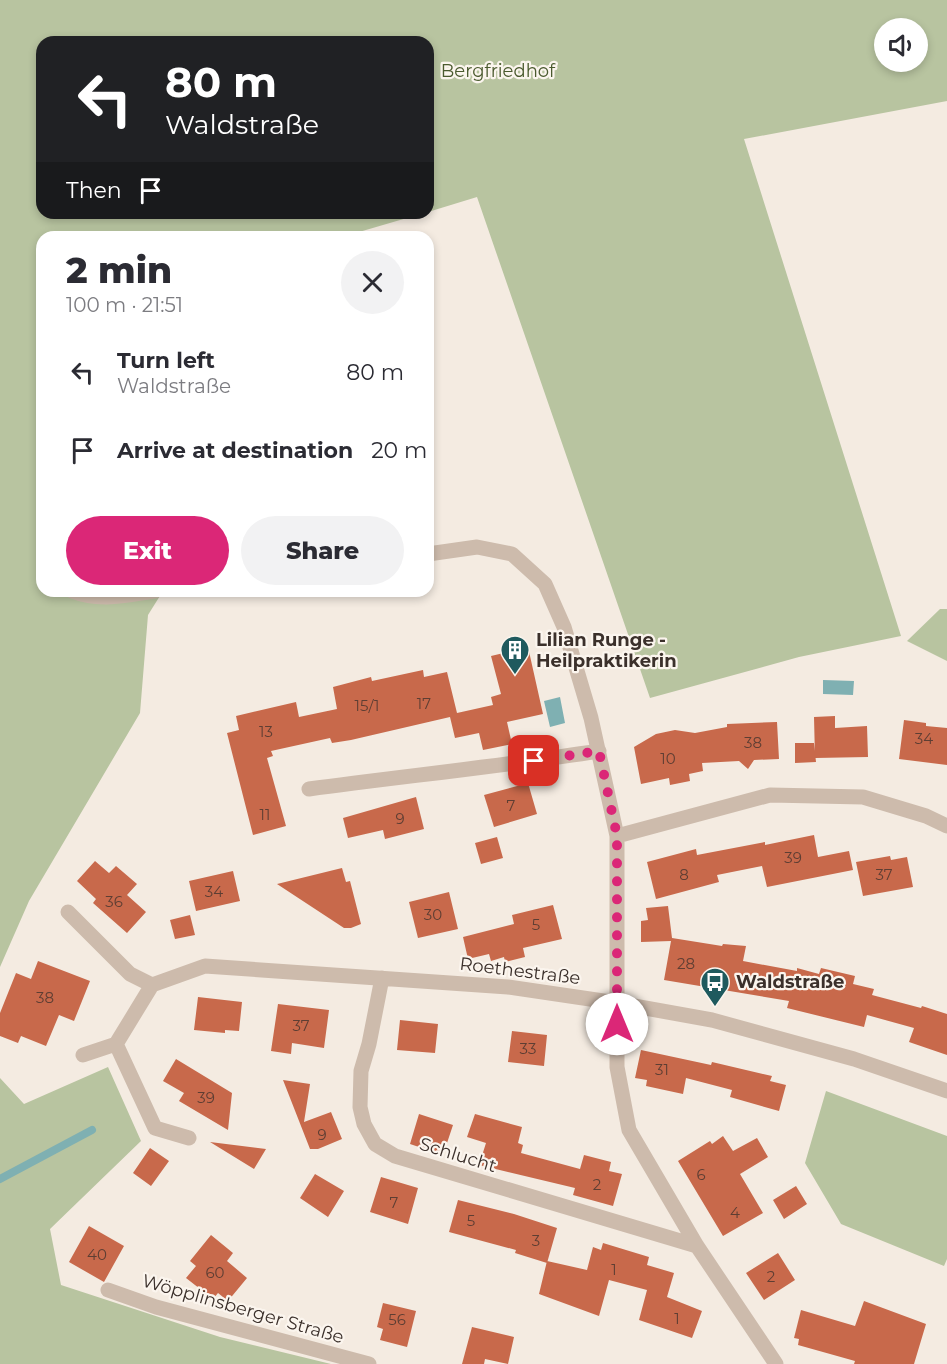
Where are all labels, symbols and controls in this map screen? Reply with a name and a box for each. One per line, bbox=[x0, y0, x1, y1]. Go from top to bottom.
map controls bbox=[874, 18, 928, 72]
button: sound bbox=[874, 18, 928, 72]
text: 80 m bbox=[165, 56, 277, 108]
icon: left bbox=[66, 60, 144, 138]
park label: Bergfriedhof bbox=[441, 60, 556, 82]
text: Waldstraße bbox=[165, 108, 319, 141]
icon: arrive bbox=[134, 174, 167, 207]
text: Then bbox=[66, 177, 122, 204]
text: 2 min bbox=[66, 248, 172, 292]
button: close bbox=[341, 251, 404, 314]
text: 100 m · 21:51 bbox=[66, 293, 183, 317]
text: Turn left bbox=[117, 347, 215, 374]
icon: left bbox=[66, 356, 99, 389]
text: 80 m bbox=[346, 359, 404, 386]
text: Waldstraße bbox=[117, 374, 231, 398]
icon: arrive bbox=[66, 434, 99, 467]
text: Arrive at destination bbox=[117, 437, 353, 464]
text: 20 m bbox=[371, 437, 427, 464]
button: Exit bbox=[66, 516, 229, 585]
button: Share bbox=[241, 516, 404, 585]
place label: Lilian Runge - Heilpraktikerin bbox=[536, 629, 677, 672]
building icon: Lilian Runge - Heilpraktikerin bbox=[499, 634, 531, 676]
house number: 17 bbox=[417, 694, 431, 713]
house number: 15/1 bbox=[355, 696, 379, 715]
house number: 13 bbox=[259, 722, 273, 741]
house number: 34 bbox=[915, 729, 933, 748]
house number: 38 bbox=[744, 733, 762, 752]
pin bbox=[508, 735, 559, 786]
icon: arrive bbox=[517, 744, 550, 777]
house number: 10 bbox=[660, 749, 676, 768]
house number: 7 bbox=[507, 796, 516, 815]
house number: 11 bbox=[260, 805, 270, 824]
house number: 9 bbox=[395, 809, 405, 828]
house number: 39 bbox=[784, 848, 802, 867]
house number: 8 bbox=[679, 865, 689, 884]
house number: 37 bbox=[875, 865, 893, 884]
house number: 34 bbox=[205, 882, 223, 901]
house number: 36 bbox=[105, 892, 123, 911]
house number: 30 bbox=[424, 905, 442, 924]
house number: 5 bbox=[532, 915, 540, 934]
street label: Roethestraße bbox=[458, 953, 582, 989]
house number: 28 bbox=[677, 954, 695, 973]
bus stop icon: Waldstraße bbox=[699, 966, 731, 1008]
place label: Waldstraße bbox=[736, 971, 844, 993]
house number: 38 bbox=[36, 988, 54, 1007]
position arrow bbox=[585, 992, 649, 1056]
house number: 37 bbox=[292, 1016, 310, 1035]
house number: 33 bbox=[520, 1039, 536, 1058]
house number: 31 bbox=[655, 1060, 669, 1079]
house number: 39 bbox=[197, 1088, 215, 1107]
house number: 9 bbox=[317, 1125, 327, 1144]
street label: Schlucht bbox=[417, 1133, 499, 1177]
house number: 6 bbox=[696, 1165, 706, 1184]
house number: 2 bbox=[593, 1175, 601, 1194]
house number: 7 bbox=[390, 1193, 399, 1212]
house number: 4 bbox=[730, 1203, 740, 1222]
house number: 5 bbox=[467, 1211, 475, 1230]
house number: 3 bbox=[532, 1231, 540, 1250]
house number: 40 bbox=[87, 1245, 107, 1264]
house number: 1 bbox=[611, 1260, 617, 1279]
house number: 60 bbox=[205, 1263, 225, 1282]
house number: 2 bbox=[767, 1267, 775, 1286]
street label: Wöpplinsberger Straße bbox=[140, 1270, 347, 1348]
house number: 1 bbox=[674, 1309, 680, 1328]
house number: 56 bbox=[388, 1310, 406, 1329]

